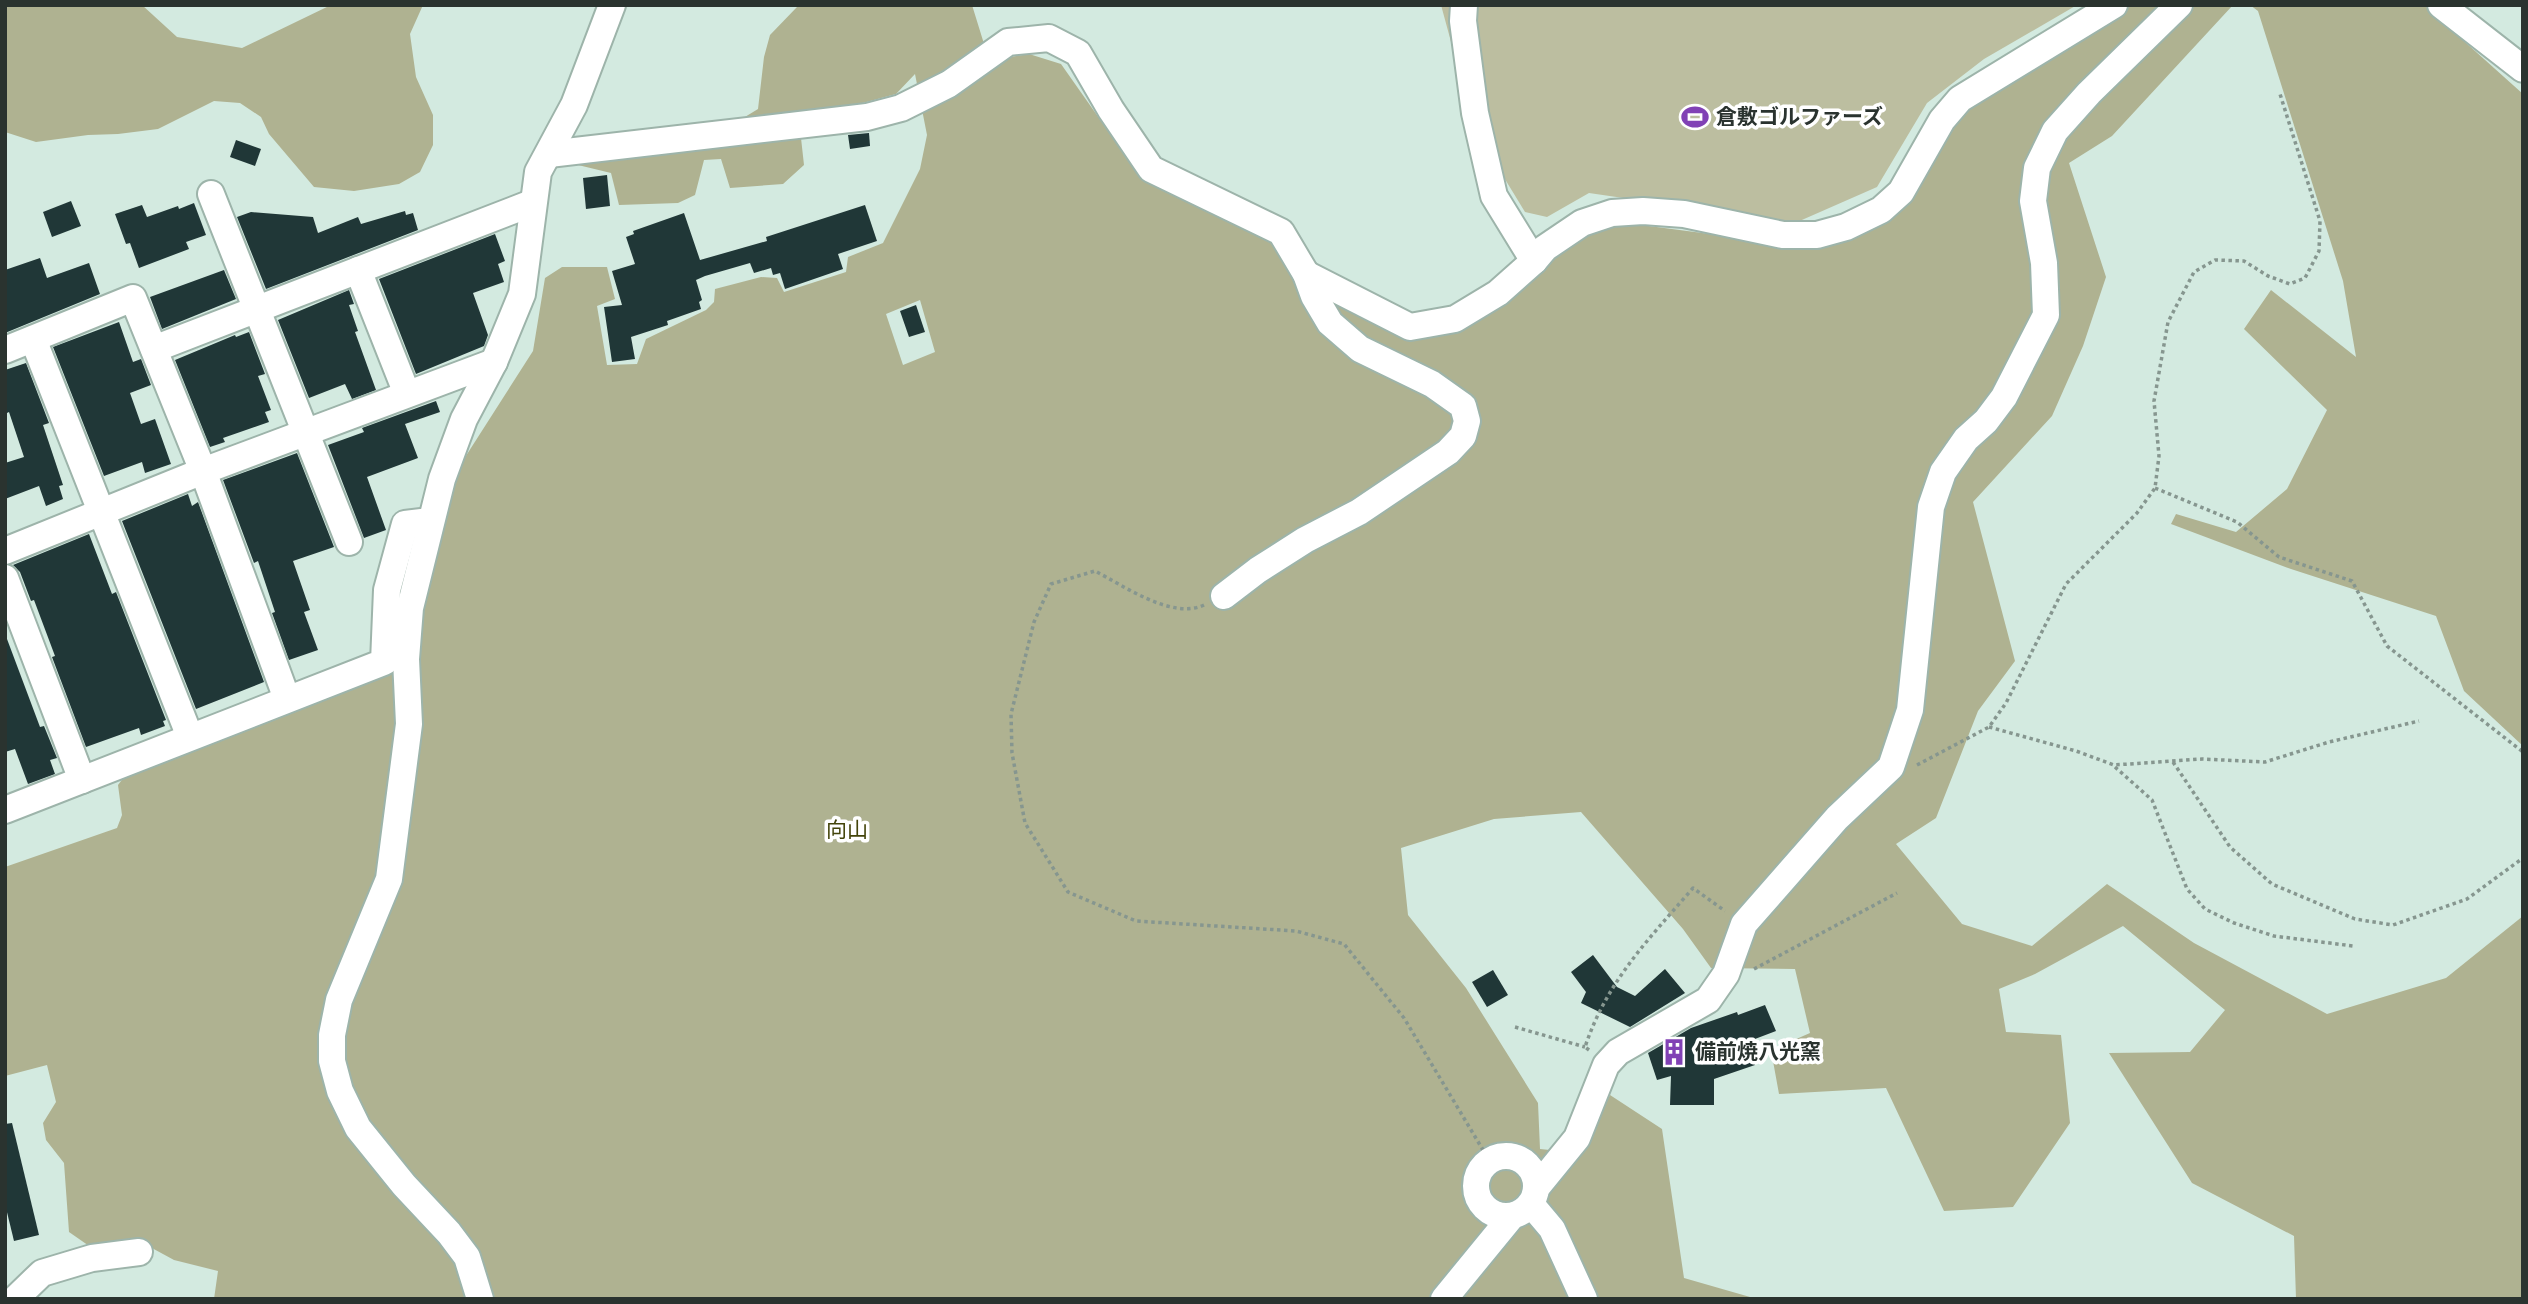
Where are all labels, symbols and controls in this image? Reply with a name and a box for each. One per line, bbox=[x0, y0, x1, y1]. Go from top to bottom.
sports icon: 倉敷ゴルファーズ bbox=[1680, 102, 1710, 132]
place label: 倉敷ゴルファーズ bbox=[1716, 104, 1883, 130]
park label: 向山 bbox=[826, 817, 868, 843]
building icon: 備前焼八光窯 bbox=[1659, 1037, 1689, 1067]
place label: 備前焼八光窯 bbox=[1695, 1039, 1821, 1065]

